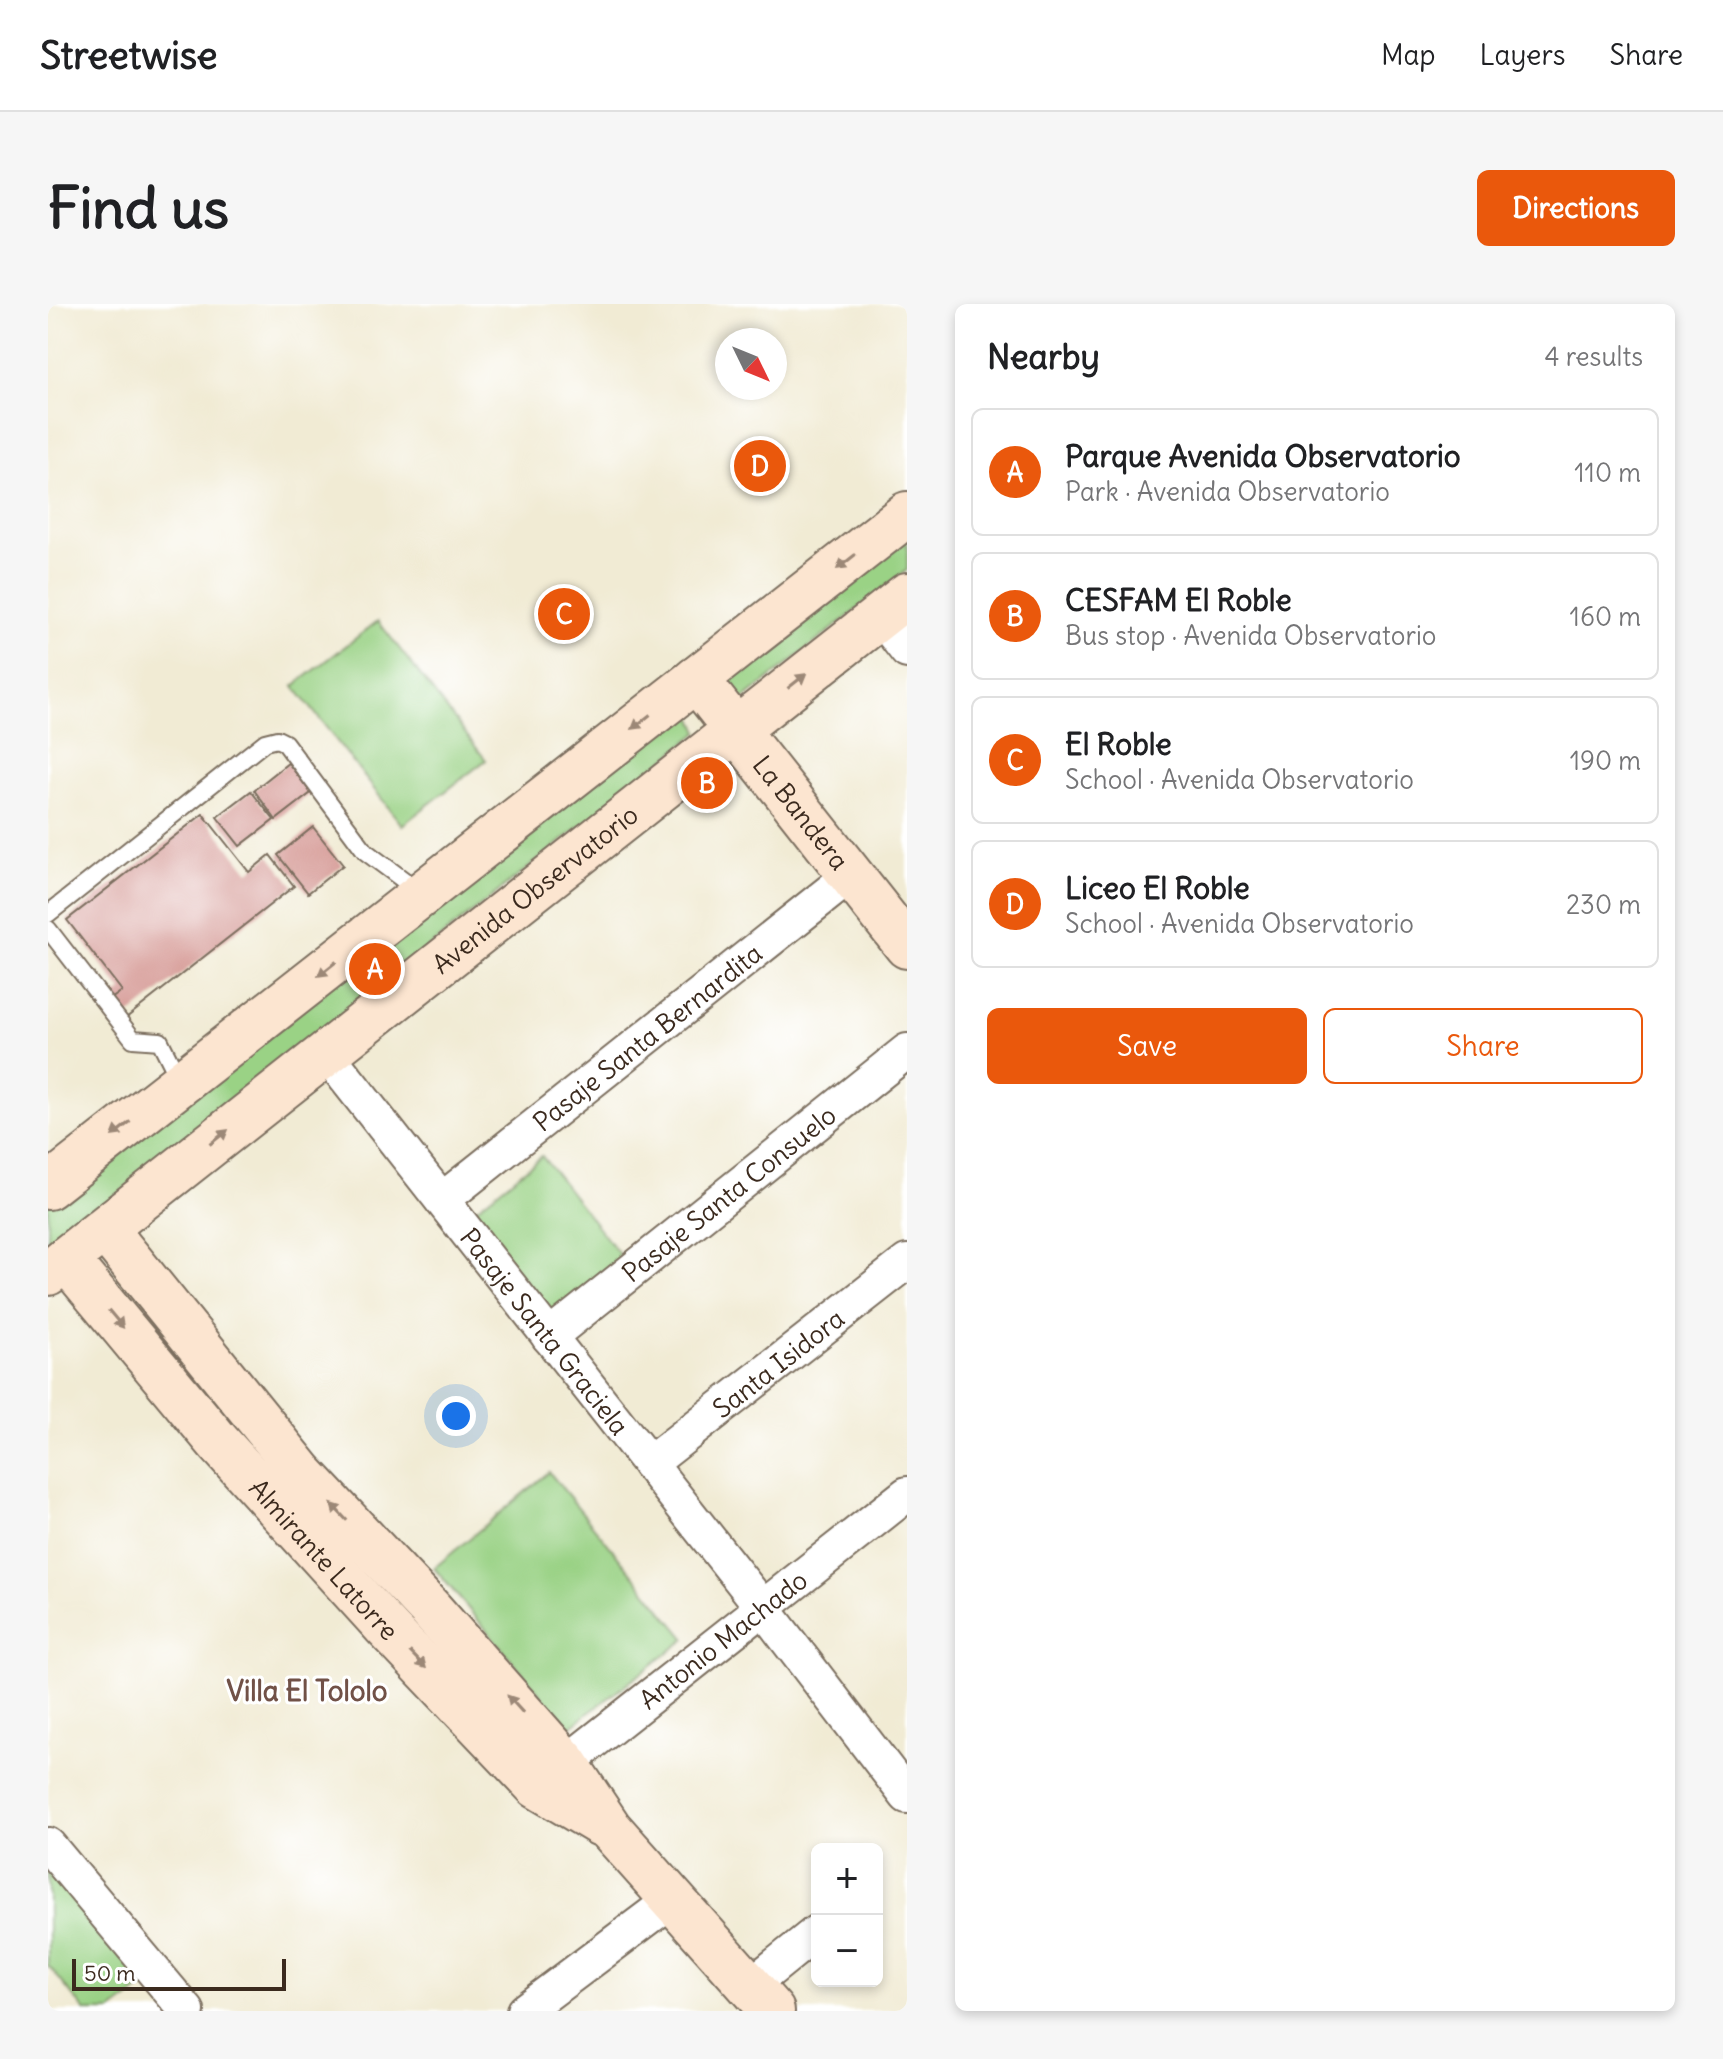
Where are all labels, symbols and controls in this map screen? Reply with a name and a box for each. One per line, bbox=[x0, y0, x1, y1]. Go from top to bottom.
text: Streetwise bbox=[40, 32, 218, 79]
text: Map bbox=[1381, 37, 1436, 73]
text: Layers bbox=[1480, 37, 1566, 73]
text: Share bbox=[1610, 37, 1683, 73]
button: Directions bbox=[1477, 170, 1675, 246]
text: Find us bbox=[48, 173, 229, 243]
north arrow bbox=[715, 328, 787, 400]
text: Nearby bbox=[987, 335, 1100, 378]
text: 4 results bbox=[1545, 340, 1643, 373]
pin: D bbox=[734, 436, 786, 496]
text: Parque Avenida Observatorio bbox=[1065, 437, 1461, 475]
text: A bbox=[1007, 456, 1023, 489]
text: 110 m bbox=[1574, 456, 1641, 489]
text: Park · Avenida Observatorio bbox=[1065, 475, 1390, 508]
one-way arrow bbox=[836, 553, 856, 569]
text: CESFAM El Roble bbox=[1065, 581, 1292, 619]
pin: C bbox=[538, 584, 590, 644]
text: B bbox=[1006, 600, 1024, 633]
text: 160 m bbox=[1570, 600, 1641, 633]
text: Bus stop · Avenida Observatorio bbox=[1065, 619, 1436, 652]
one-way arrow bbox=[787, 673, 807, 689]
one-way arrow bbox=[631, 714, 651, 730]
text: El Roble bbox=[1065, 725, 1172, 763]
text: C bbox=[1006, 744, 1024, 777]
text: 190 m bbox=[1570, 744, 1641, 777]
street label: La Bandera bbox=[746, 749, 857, 876]
pin: B bbox=[681, 753, 733, 813]
text: School · Avenida Observatorio bbox=[1065, 763, 1414, 796]
street label: Avenida Observatorio bbox=[425, 797, 644, 980]
text: Liceo El Roble bbox=[1065, 869, 1250, 907]
text: D bbox=[1006, 888, 1024, 921]
text: 230 m bbox=[1566, 888, 1641, 921]
text: School · Avenida Observatorio bbox=[1065, 907, 1414, 940]
street label: Pasaje Santa Bernardita bbox=[526, 936, 768, 1138]
pin: A bbox=[349, 939, 401, 999]
one-way arrow bbox=[316, 961, 337, 977]
button: Save bbox=[987, 1008, 1307, 1084]
button: Share bbox=[1323, 1008, 1643, 1084]
street label: Pasaje Santa Consuelo bbox=[615, 1098, 842, 1289]
one-way arrow bbox=[111, 1120, 131, 1137]
one-way arrow bbox=[209, 1130, 229, 1146]
street label: Pasaje Santa Graciela bbox=[453, 1221, 637, 1441]
street label: Santa Isidora bbox=[706, 1301, 851, 1425]
one-way arrow bbox=[107, 1309, 124, 1329]
your location bbox=[436, 1396, 476, 1436]
street label: Almirante Latorre bbox=[243, 1472, 406, 1647]
one-way arrow bbox=[331, 1503, 349, 1522]
street label: Antonio Machado bbox=[632, 1563, 814, 1716]
one-way arrow bbox=[408, 1651, 426, 1670]
district label: Villa El Tololo bbox=[227, 1673, 387, 1709]
one-way arrow bbox=[506, 1695, 524, 1714]
map controls bbox=[811, 1843, 883, 1987]
button: + bbox=[811, 1843, 883, 1915]
button: − bbox=[811, 1915, 883, 1987]
scale bar bbox=[72, 1955, 286, 1991]
text: 50 m bbox=[84, 1959, 136, 1987]

